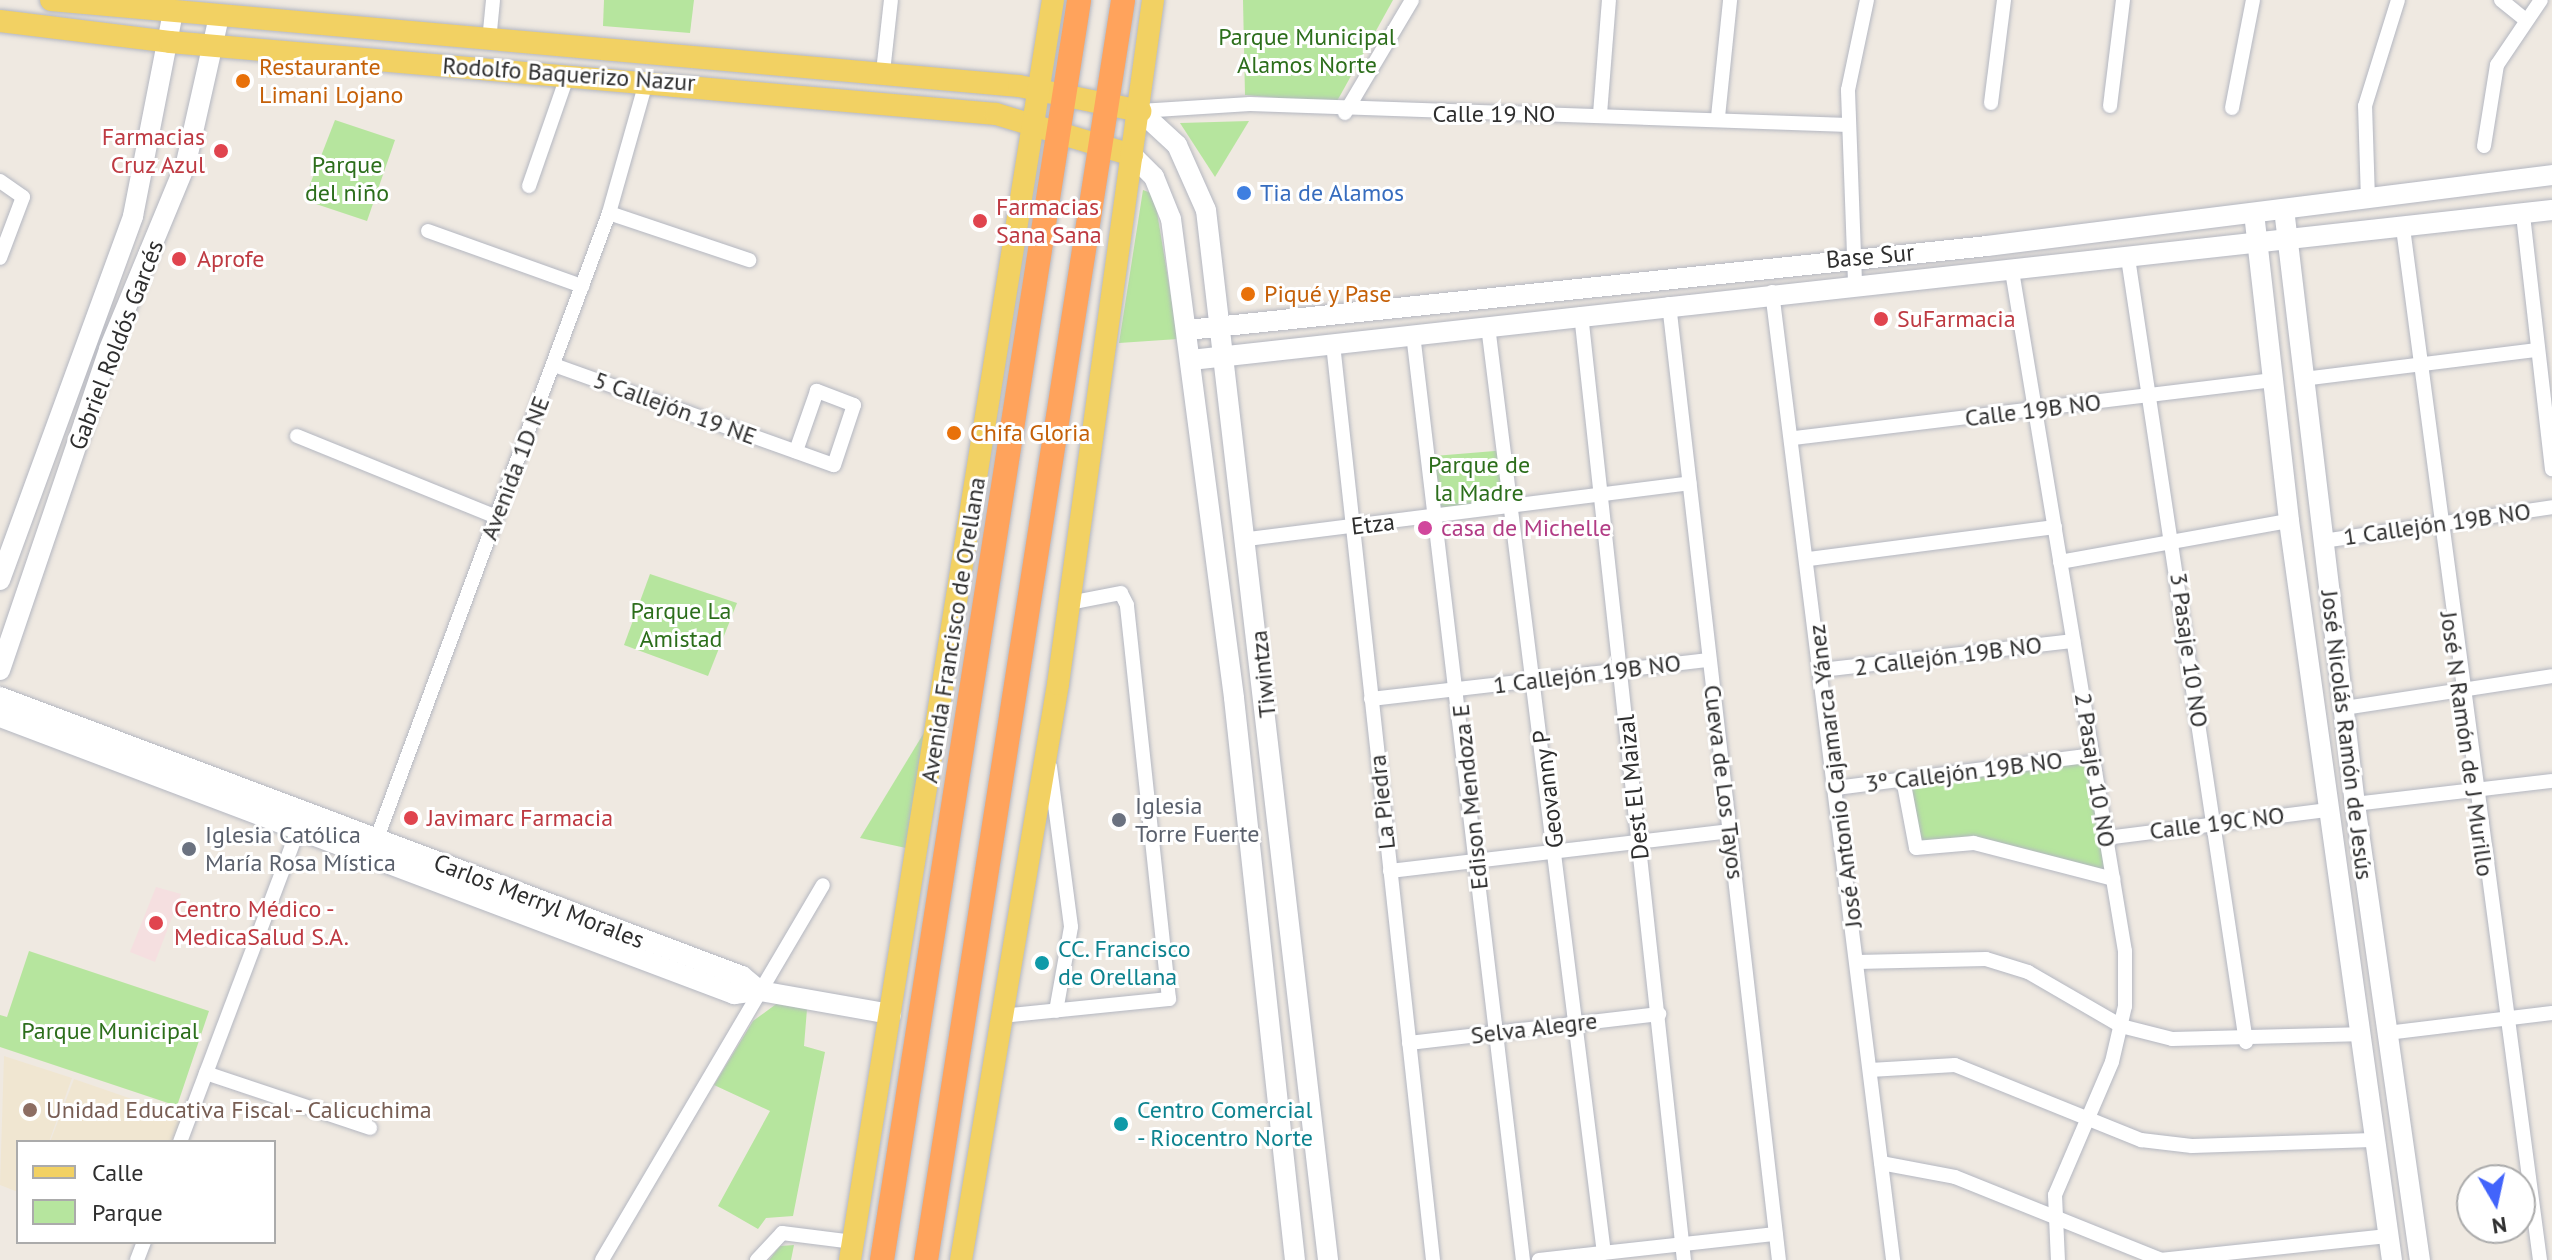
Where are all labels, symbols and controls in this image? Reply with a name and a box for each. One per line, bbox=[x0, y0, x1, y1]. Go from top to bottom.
park label: Parque Municipal Alamos Norte bbox=[1218, 23, 1396, 79]
street label: Rodolfo Baquerizo Nazur bbox=[442, 51, 696, 97]
place label: Restaurante Limani Lojano bbox=[259, 53, 403, 109]
marker: Restaurante Limani Lojano bbox=[234, 72, 252, 90]
street label: Calle 19 NO bbox=[1433, 100, 1555, 128]
place label: Farmacias Cruz Azul bbox=[102, 123, 205, 179]
marker: Farmacias Cruz Azul bbox=[212, 142, 230, 160]
park label: Parque del niño bbox=[305, 151, 389, 207]
place label: Tia de Alamos bbox=[1260, 179, 1405, 207]
marker: Tia de Alamos bbox=[1235, 184, 1253, 202]
place label: Farmacias Sana Sana bbox=[996, 193, 1102, 249]
marker: Farmacias Sana Sana bbox=[971, 212, 989, 230]
street label: Gabriel Roldós Garcés bbox=[63, 236, 169, 454]
street label: Base Sur bbox=[1825, 238, 1915, 274]
place label: Aprofe bbox=[197, 245, 264, 273]
marker: Aprofe bbox=[168, 248, 190, 270]
place label: Piqué y Pase bbox=[1264, 280, 1393, 308]
marker: Piqué y Pase bbox=[1239, 285, 1257, 303]
place label: SuFarmacia bbox=[1897, 305, 2016, 333]
marker: SuFarmacia bbox=[1872, 310, 1890, 328]
street label: 5 Callejón 19 NE bbox=[590, 365, 760, 451]
street label: Calle 19B NO bbox=[1963, 387, 2103, 433]
street label: Avenida 1D NE bbox=[474, 392, 556, 544]
place label: Chifa Gloria bbox=[970, 419, 1090, 447]
marker: Chifa Gloria bbox=[945, 424, 963, 442]
park label: Parque de la Madre bbox=[1428, 451, 1530, 507]
street label: Avenida Francisco de Orellana bbox=[915, 475, 991, 785]
street label: 1 Callejón 19B NO bbox=[2341, 497, 2533, 551]
street label: Etza bbox=[1350, 507, 1396, 541]
place label: casa de Michelle bbox=[1441, 514, 1611, 542]
marker: casa de Michelle bbox=[1416, 519, 1434, 537]
street label: 3 Pasaje 10 NO bbox=[2164, 571, 2214, 729]
street label: José Nicolás Ramón de Jesús bbox=[2315, 589, 2379, 881]
park label: Parque La Amistad bbox=[631, 597, 731, 653]
street label: José N Ramón de J Murillo bbox=[2434, 610, 2500, 878]
street label: José Antonio Cajamarca Yánez bbox=[1802, 622, 1868, 930]
street label: Tiwintza bbox=[1244, 629, 1282, 719]
street label: 2 Callejón 19B NO bbox=[1853, 630, 2043, 682]
street label: 1 Callejón 19B NO bbox=[1492, 648, 1682, 700]
street label: Cueva de Los Tayos bbox=[1698, 683, 1750, 881]
street label: 2 Pasaje 10 NO bbox=[2069, 691, 2121, 849]
street label: Edison Mendoza E bbox=[1446, 703, 1494, 891]
street label: Dest El Maizal bbox=[1611, 713, 1655, 861]
street label: Geovanny P bbox=[1526, 728, 1570, 850]
street label: 3º Callejón 19B NO bbox=[1864, 746, 2064, 798]
street label: La Piedra bbox=[1363, 753, 1401, 851]
place label: Iglesia Torre Fuerte bbox=[1135, 792, 1260, 848]
street label: Calle 19C NO bbox=[2147, 800, 2287, 846]
place label: Javimarc Farmacia bbox=[427, 804, 614, 832]
marker: Javimarc Farmacia bbox=[402, 809, 420, 827]
marker: Iglesia Torre Fuerte bbox=[1110, 811, 1128, 829]
place label: Iglesia Católica María Rosa Mística bbox=[205, 821, 396, 877]
marker: Iglesia Católica María Rosa Mística bbox=[180, 840, 198, 858]
street label: Carlos Merryl Morales bbox=[430, 848, 648, 954]
place label: Centro Médico - MedicaSalud S.A. bbox=[174, 895, 349, 951]
marker: Centro Médico - MedicaSalud S.A. bbox=[145, 912, 167, 934]
place label: CC. Francisco de Orellana bbox=[1058, 935, 1192, 991]
marker: CC. Francisco de Orellana bbox=[1033, 954, 1051, 972]
street label: Selva Alegre bbox=[1469, 1006, 1599, 1050]
park label: Parque Municipal bbox=[21, 1017, 199, 1045]
place label: Unidad Educativa Fiscal - Calicuchima bbox=[46, 1096, 436, 1124]
place label: Centro Comercial - Riocentro Norte bbox=[1137, 1096, 1315, 1152]
marker: Unidad Educativa Fiscal - Calicuchima bbox=[21, 1101, 39, 1119]
marker: Centro Comercial - Riocentro Norte bbox=[1112, 1115, 1130, 1133]
legend bbox=[16, 1140, 276, 1244]
text: Calle bbox=[92, 1157, 143, 1188]
north arrow bbox=[2456, 1164, 2536, 1244]
text: Parque bbox=[92, 1197, 163, 1228]
text: N bbox=[2490, 1211, 2509, 1241]

